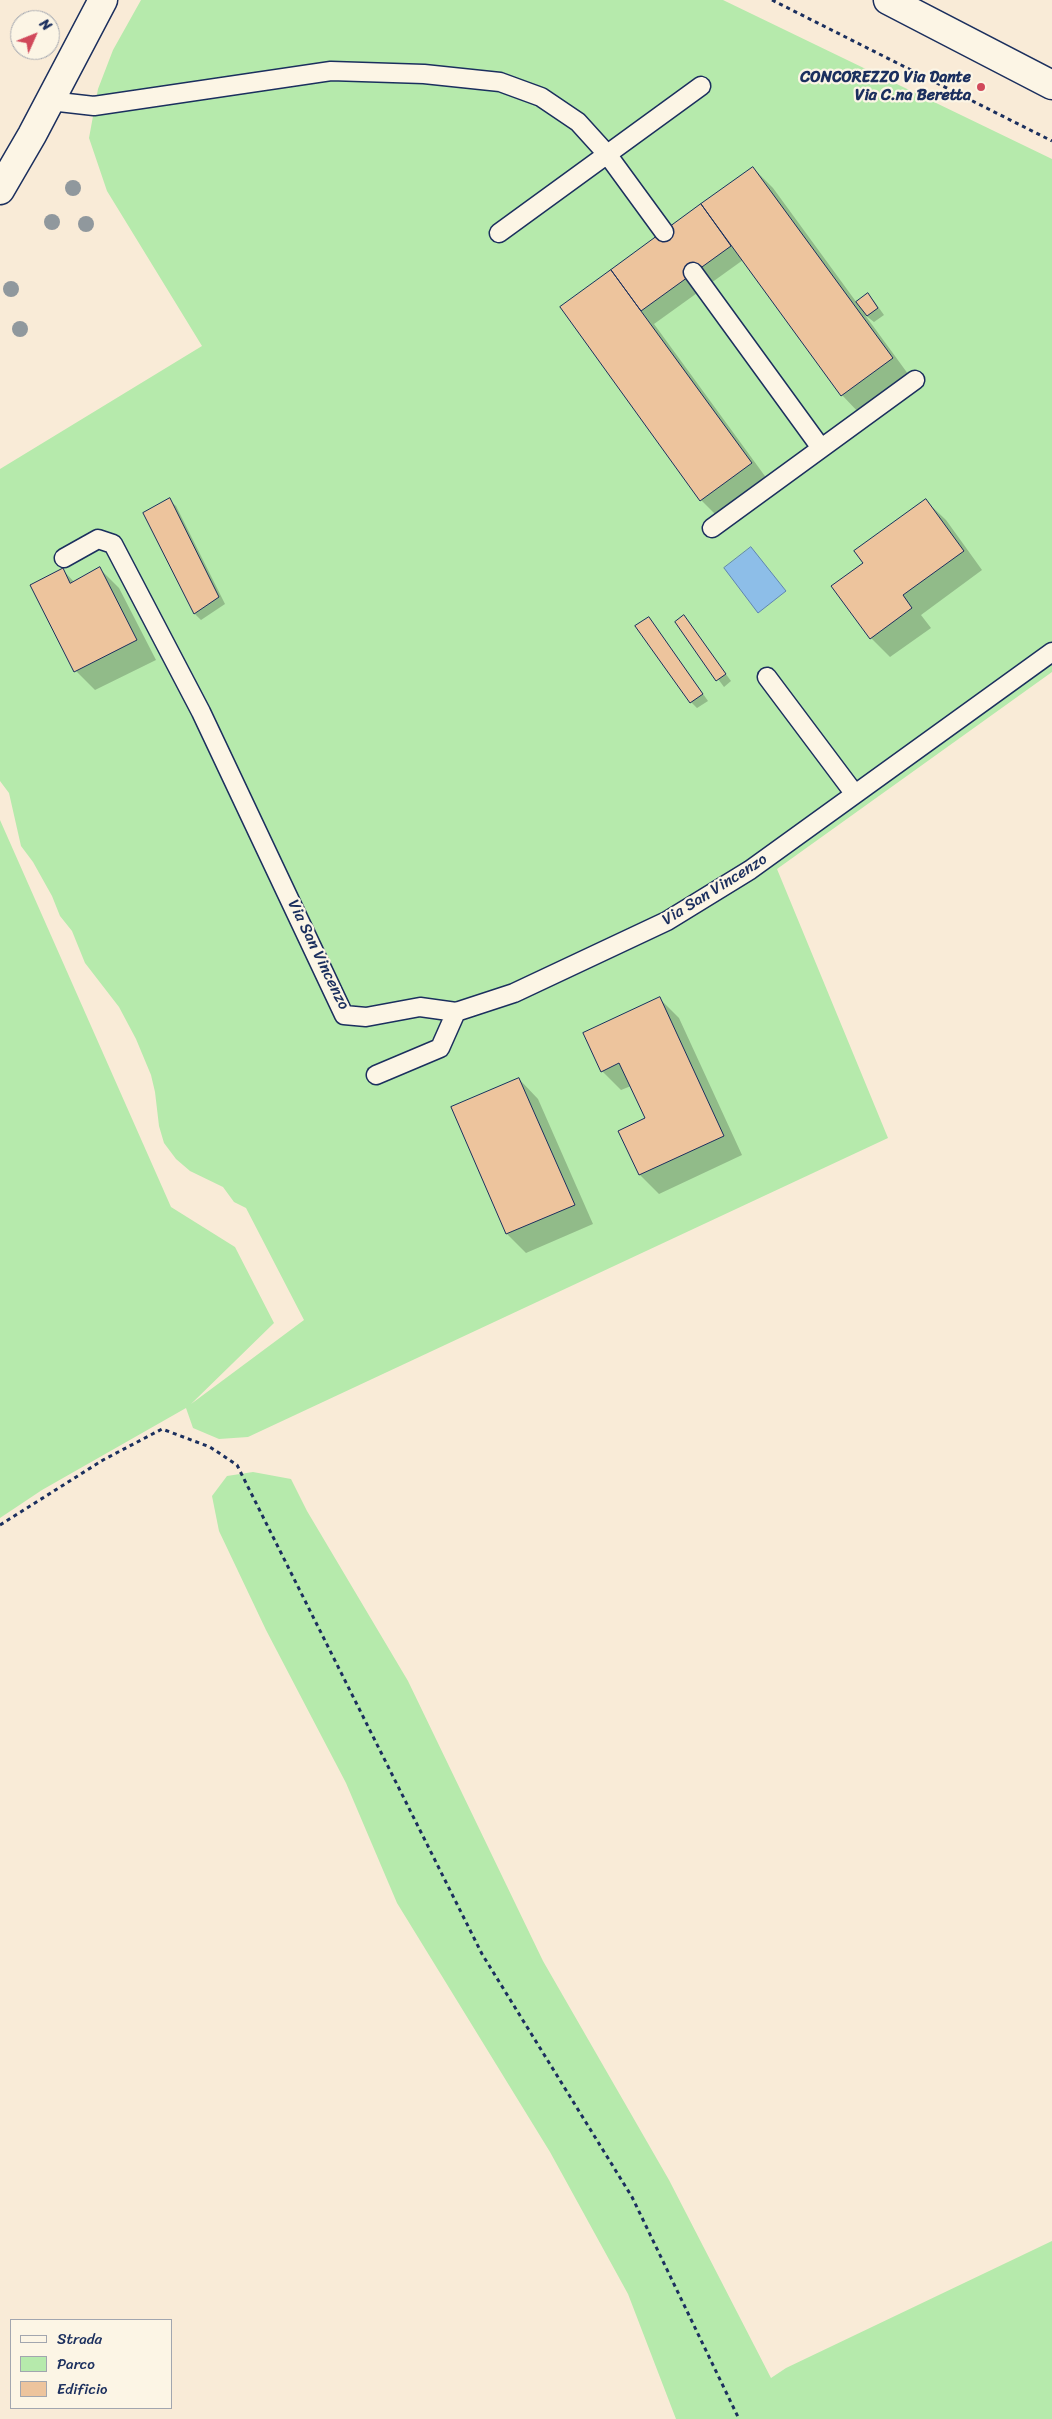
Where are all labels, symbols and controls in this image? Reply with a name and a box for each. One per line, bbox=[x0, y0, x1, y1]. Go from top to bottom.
north arrow bbox=[10, 10, 60, 60]
text: N bbox=[33, 13, 58, 37]
place label: CONCOREZZO Via Dante Via C.na Beretta bbox=[800, 68, 971, 106]
marker: CONCOREZZO Via Dante Via C.na Beretta bbox=[975, 81, 987, 93]
street label: Via San Vincenzo bbox=[659, 850, 771, 930]
street label: Via San Vincenzo bbox=[283, 897, 353, 1013]
legend bbox=[10, 2319, 172, 2409]
text: Strada bbox=[57, 2326, 102, 2352]
text: Parco bbox=[57, 2351, 95, 2377]
text: Edificio bbox=[57, 2376, 108, 2402]

